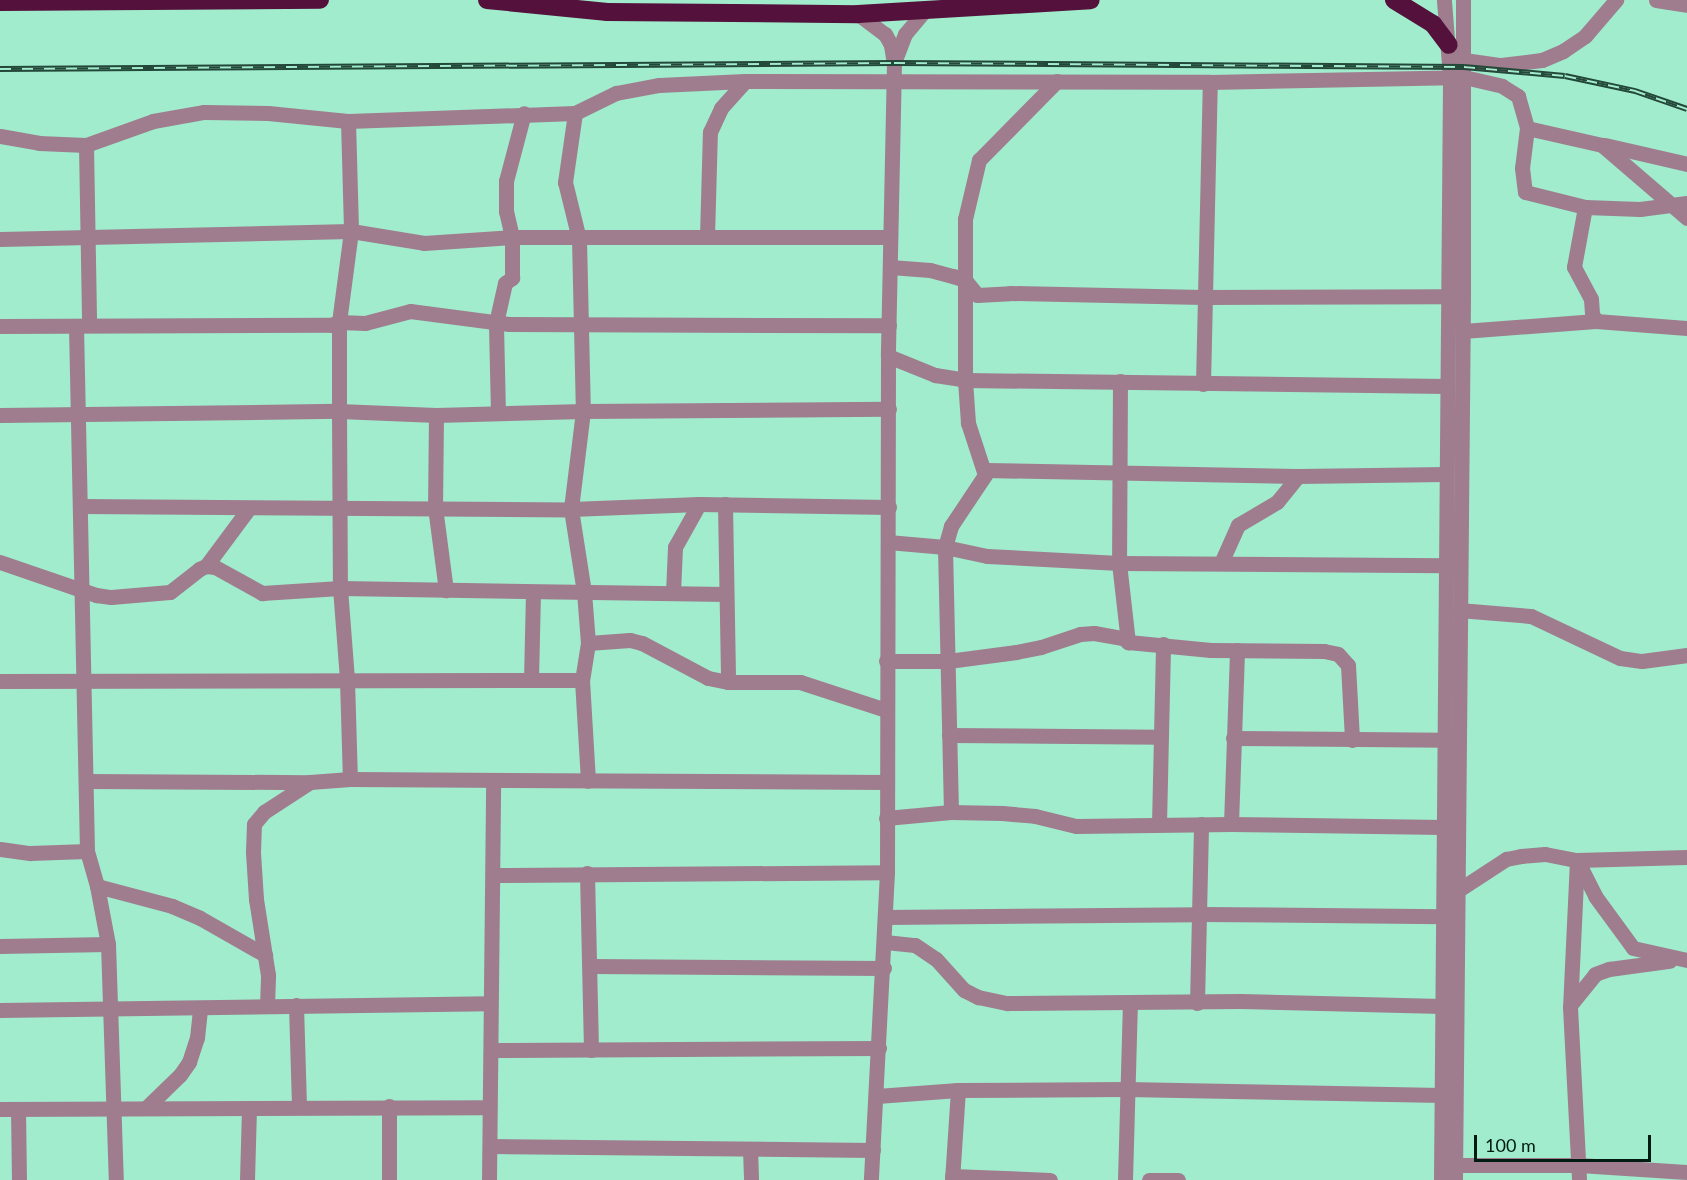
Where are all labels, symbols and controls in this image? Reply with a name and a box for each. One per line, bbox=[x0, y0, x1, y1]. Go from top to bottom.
scale bar bbox=[1477, 1123, 1654, 1161]
text: 100 m bbox=[1485, 1134, 1536, 1156]

